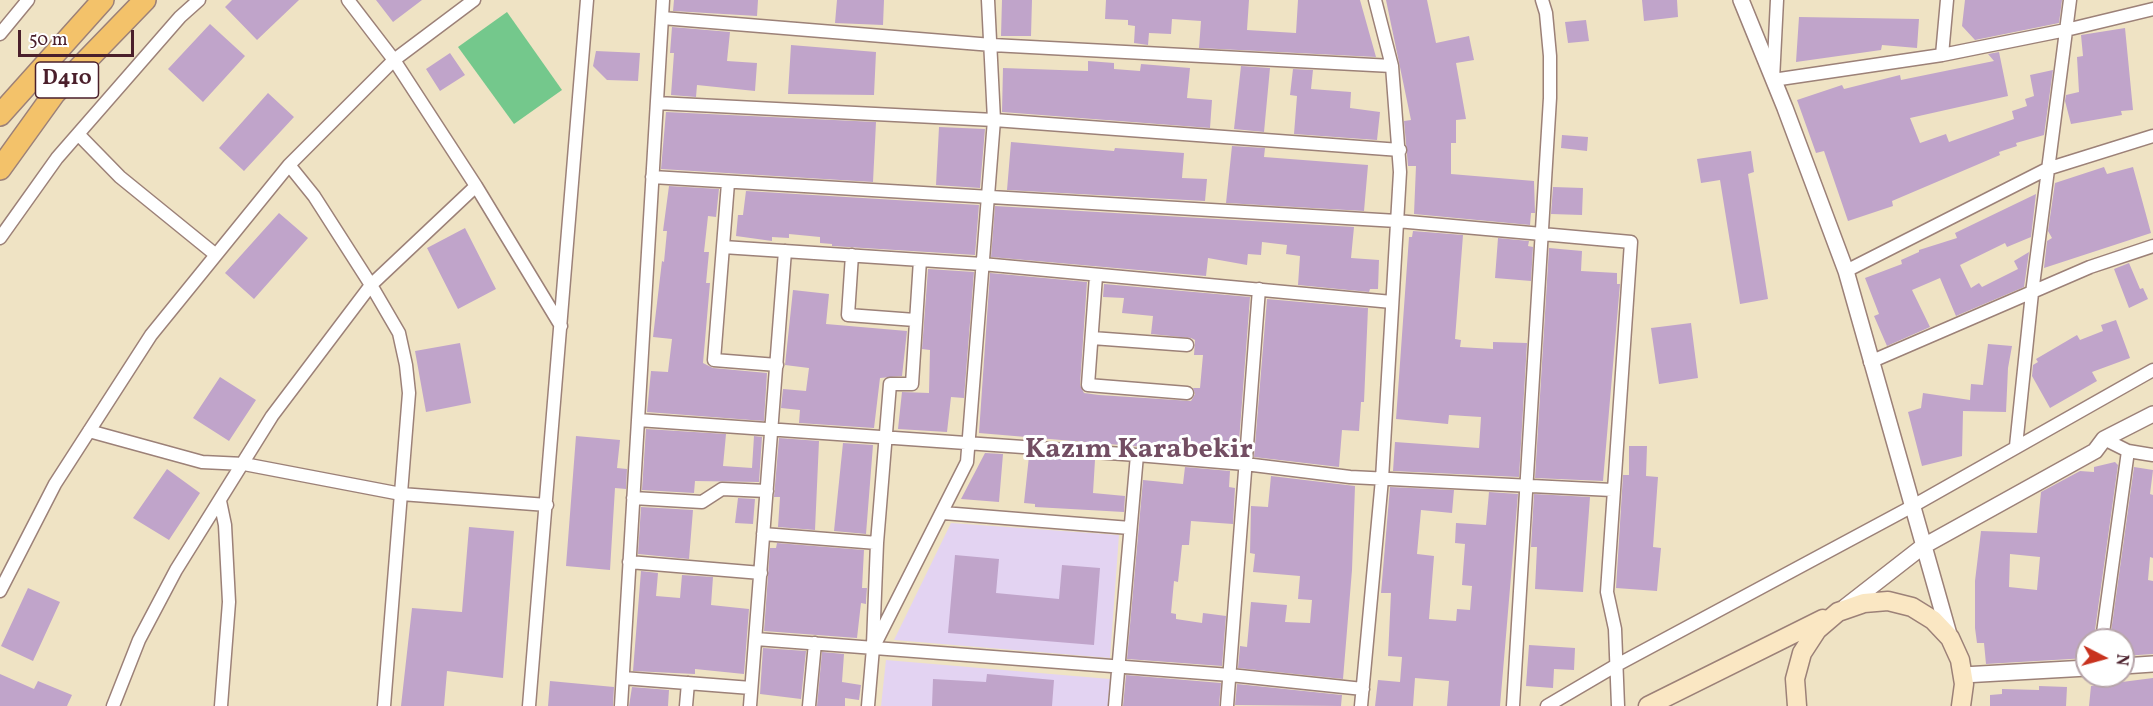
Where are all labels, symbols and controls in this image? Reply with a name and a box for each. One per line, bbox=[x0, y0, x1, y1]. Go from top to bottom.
scale bar bbox=[21, 18, 136, 56]
text: 50 m bbox=[29, 28, 68, 53]
road number: D410 bbox=[36, 62, 98, 98]
district label: Kazım Karabekir bbox=[1025, 435, 1253, 469]
north arrow bbox=[2075, 628, 2135, 688]
text: N bbox=[2109, 653, 2132, 667]

